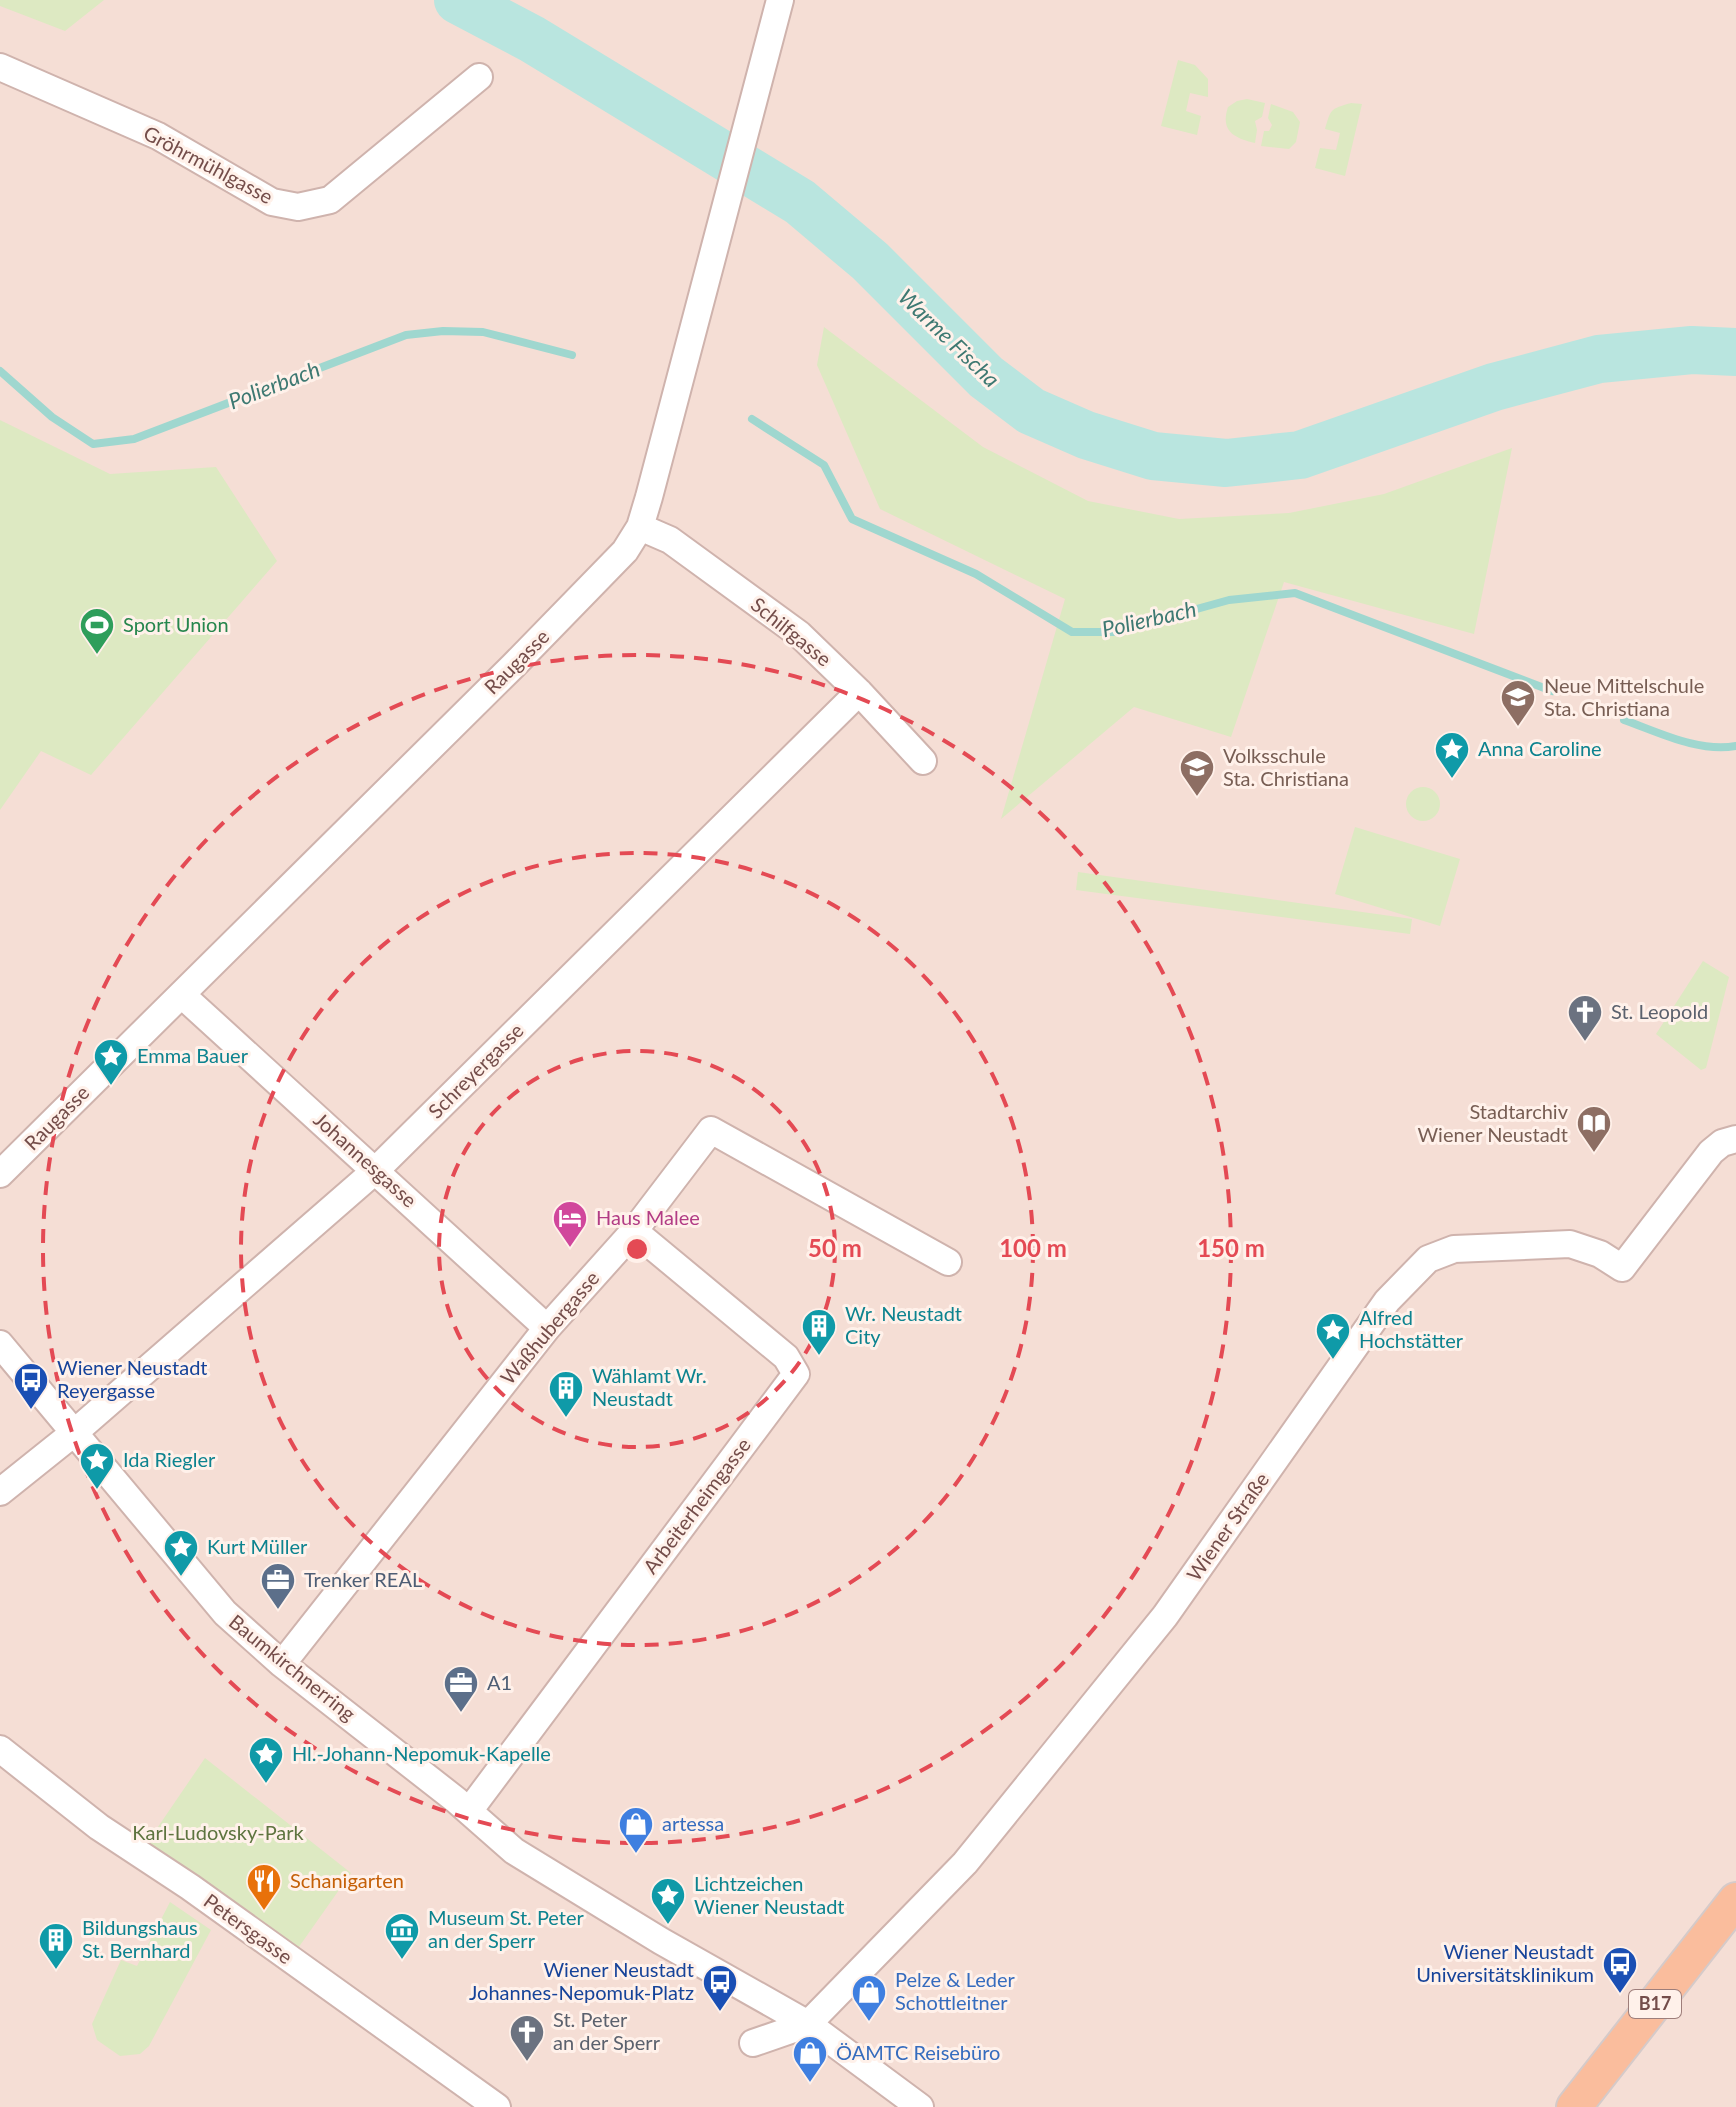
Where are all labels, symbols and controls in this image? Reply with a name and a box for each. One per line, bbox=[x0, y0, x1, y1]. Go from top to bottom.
street label: Gröhrmühlgasse bbox=[140, 120, 277, 208]
water label: Warme Fischa bbox=[893, 283, 1005, 392]
water label: Polierbach bbox=[224, 355, 323, 414]
street label: Schilfgasse bbox=[747, 592, 837, 671]
water label: Polierbach bbox=[1099, 595, 1199, 642]
sports icon: Sport Union bbox=[78, 606, 116, 656]
place label: Sport Union bbox=[123, 612, 229, 636]
street label: Raugasse bbox=[479, 624, 554, 699]
place label: Neue Mittelschule Sta. Christiana bbox=[1544, 673, 1704, 720]
school or university icon: Neue Mittelschule Sta. Christiana bbox=[1499, 678, 1537, 728]
place icon: Anna Caroline bbox=[1433, 730, 1471, 780]
place label: Anna Caroline bbox=[1478, 736, 1602, 760]
place label: Volksschule Sta. Christiana bbox=[1223, 743, 1349, 790]
school or university icon: Volksschule Sta. Christiana bbox=[1178, 748, 1216, 798]
church icon: St. Leopold bbox=[1566, 993, 1604, 1043]
place label: St. Leopold bbox=[1611, 999, 1708, 1023]
street label: Schreyergasse bbox=[423, 1018, 528, 1123]
place icon: Emma Bauer bbox=[92, 1037, 130, 1087]
place label: Emma Bauer bbox=[137, 1043, 249, 1067]
street label: Raugasse bbox=[19, 1080, 94, 1155]
place label: Stadtarchiv Wiener Neustadt bbox=[1417, 1099, 1569, 1146]
library icon: Stadtarchiv Wiener Neustadt bbox=[1575, 1104, 1613, 1154]
street label: Johannesgasse bbox=[309, 1107, 422, 1212]
hotel icon: Haus Malee bbox=[551, 1199, 589, 1249]
place label: Haus Malee bbox=[596, 1205, 700, 1229]
text: 50 m bbox=[808, 1233, 862, 1262]
text: 100 m bbox=[999, 1233, 1067, 1262]
text: 150 m bbox=[1197, 1233, 1265, 1262]
centre of rings bbox=[623, 1235, 651, 1263]
street label: Waßhubergasse bbox=[495, 1266, 604, 1389]
place label: Wr. Neustadt City bbox=[845, 1301, 962, 1348]
place label: Alfred Hochstätter bbox=[1359, 1305, 1464, 1352]
building icon: Wr. Neustadt City bbox=[800, 1307, 838, 1357]
place icon: Alfred Hochstätter bbox=[1314, 1311, 1352, 1361]
place label: Wiener Neustadt Reyergasse bbox=[57, 1355, 208, 1402]
bus stop icon: Wiener Neustadt Reyergasse bbox=[12, 1361, 50, 1411]
place label: Wählamt Wr. Neustadt bbox=[592, 1363, 707, 1410]
building icon: Wählamt Wr. Neustadt bbox=[547, 1369, 585, 1419]
street label: Arbeiterheimgasse bbox=[637, 1433, 755, 1578]
place icon: Ida Riegler bbox=[78, 1441, 116, 1491]
place label: Ida Riegler bbox=[123, 1447, 216, 1471]
street label: Wiener Straße bbox=[1181, 1468, 1273, 1585]
place icon: Kurt Müller bbox=[162, 1528, 200, 1578]
place label: Kurt Müller bbox=[207, 1534, 308, 1558]
office icon: Trenker REAL bbox=[259, 1561, 297, 1611]
place label: Trenker REAL bbox=[304, 1567, 422, 1591]
street label: Baumkirchnerring bbox=[225, 1609, 361, 1725]
office icon: A1 bbox=[442, 1664, 480, 1714]
place label: A1 bbox=[487, 1670, 512, 1694]
place icon: Hl.-Johann-Nepomuk-Kapelle bbox=[247, 1735, 285, 1785]
place label: Hl.-Johann-Nepomuk-Kapelle bbox=[292, 1741, 551, 1765]
shop icon: artessa bbox=[617, 1805, 655, 1855]
place label: artessa bbox=[662, 1811, 724, 1835]
park label: Karl-Ludovsky-Park bbox=[132, 1820, 305, 1844]
restaurant icon: Schanigarten bbox=[245, 1862, 283, 1912]
place label: Schanigarten bbox=[290, 1868, 404, 1892]
place label: Lichtzeichen Wiener Neustadt bbox=[694, 1871, 845, 1918]
place icon: Lichtzeichen Wiener Neustadt bbox=[649, 1876, 687, 1926]
street label: Petersgasse bbox=[200, 1888, 298, 1968]
place label: Museum St. Peter an der Sperr bbox=[428, 1905, 585, 1952]
museum icon: Museum St. Peter an der Sperr bbox=[383, 1911, 421, 1961]
place label: Bildungshaus St. Bernhard bbox=[82, 1915, 198, 1962]
building icon: Bildungshaus St. Bernhard bbox=[37, 1921, 75, 1971]
place label: Wiener Neustadt Universitätsklinikum bbox=[1416, 1939, 1594, 1986]
bus stop icon: Wiener Neustadt Universitätsklinikum bbox=[1601, 1945, 1639, 1995]
place label: Wiener Neustadt Johannes-Nepomuk-Platz bbox=[469, 1957, 694, 2004]
bus stop icon: Wiener Neustadt Johannes-Nepomuk-Platz bbox=[701, 1963, 739, 2013]
place label: Pelze & Leder Schottleitner bbox=[895, 1967, 1016, 2014]
shop icon: Pelze & Leder Schottleitner bbox=[850, 1973, 888, 2023]
road number: B17 bbox=[1629, 1990, 1681, 2018]
place label: St. Peter an der Sperr bbox=[553, 2007, 661, 2054]
church icon: St. Peter an der Sperr bbox=[508, 2013, 546, 2063]
shop icon: ÖAMTC Reisebüro bbox=[791, 2034, 829, 2084]
place label: ÖAMTC Reisebüro bbox=[836, 2040, 1000, 2064]

